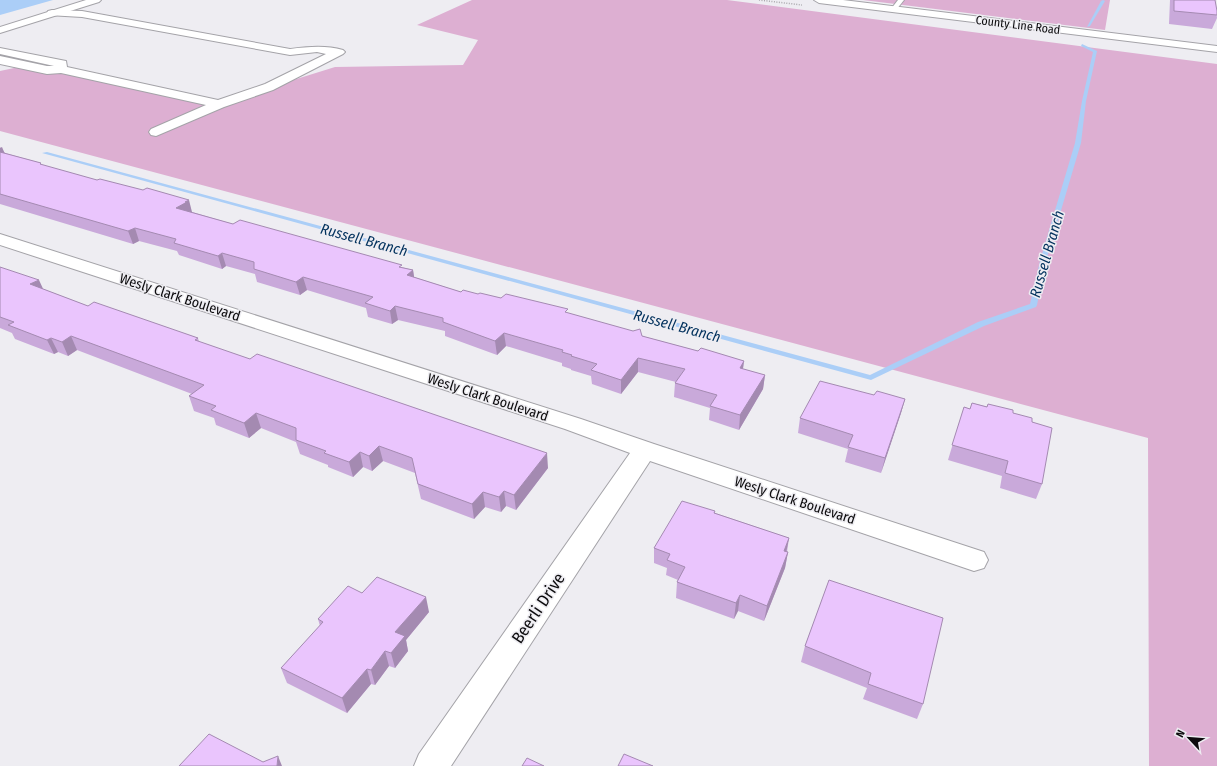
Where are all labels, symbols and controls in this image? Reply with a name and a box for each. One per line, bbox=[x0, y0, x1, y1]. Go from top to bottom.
street label: County Line Road bbox=[975, 13, 1061, 37]
water label: Russell Branch bbox=[1026, 208, 1068, 300]
water label: Russell Branch bbox=[318, 220, 410, 260]
street label: Wesly Clark Boulevard bbox=[117, 270, 242, 325]
water label: Russell Branch bbox=[631, 306, 723, 346]
street label: Wesly Clark Boulevard bbox=[425, 370, 550, 425]
street label: Wesly Clark Boulevard bbox=[732, 473, 857, 528]
street label: Beerli Drive bbox=[507, 569, 570, 648]
north arrow bbox=[1169, 718, 1209, 758]
text: N bbox=[1173, 728, 1188, 740]

